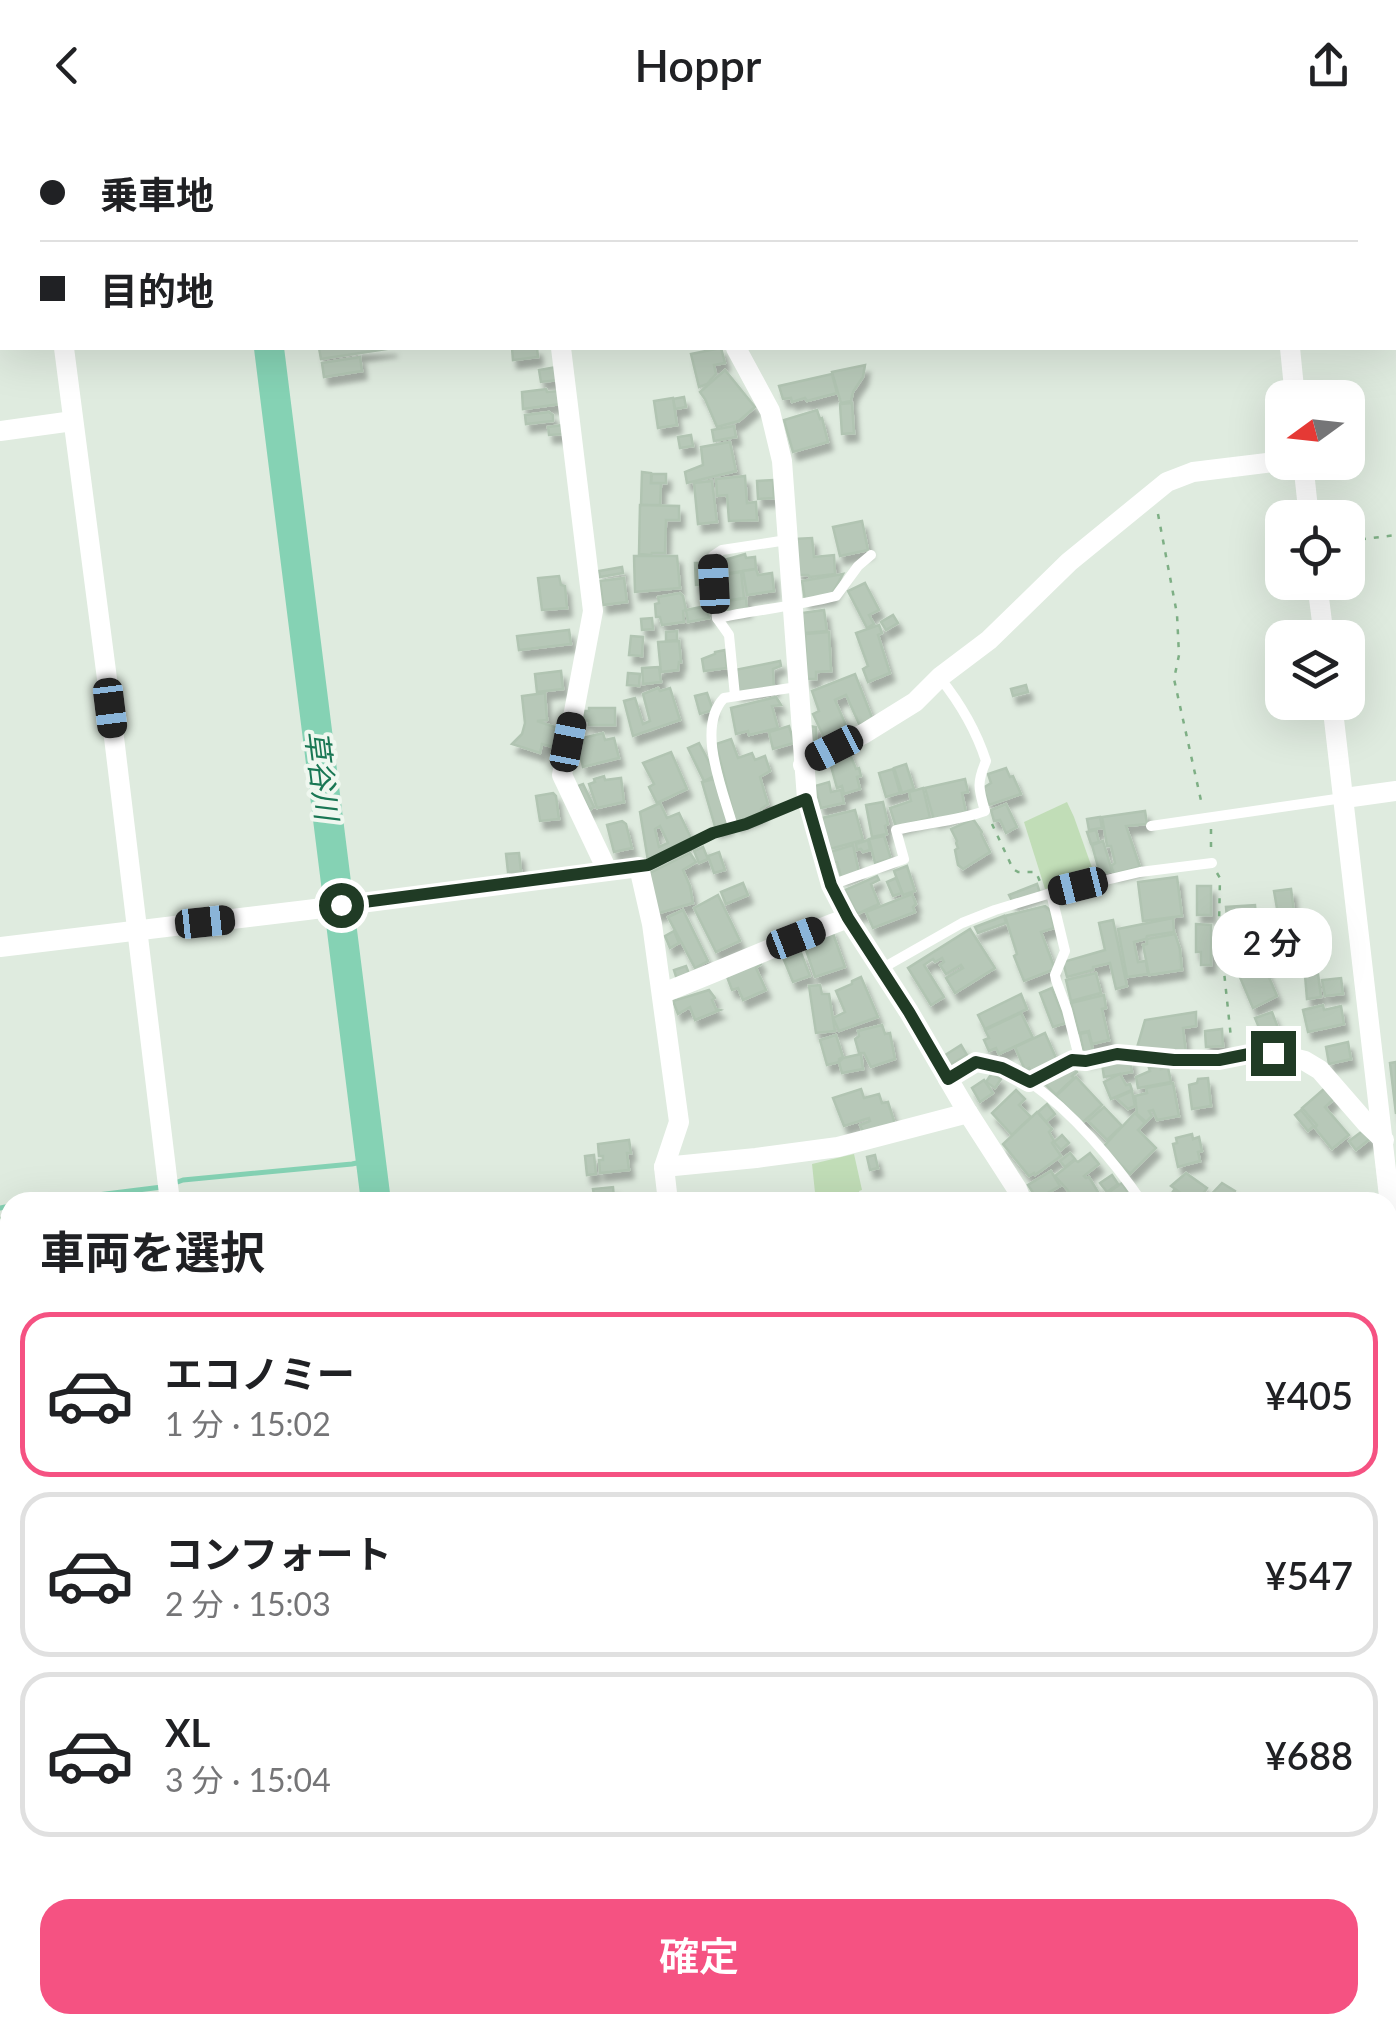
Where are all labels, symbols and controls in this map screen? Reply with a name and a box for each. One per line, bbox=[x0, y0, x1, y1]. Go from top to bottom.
icon: back bbox=[40, 38, 95, 93]
text: Hoppr bbox=[635, 38, 761, 92]
icon: share bbox=[1301, 38, 1356, 93]
text: 乗車地 bbox=[100, 171, 214, 217]
text: 目的地 bbox=[100, 267, 214, 313]
north arrow bbox=[1265, 380, 1365, 480]
map controls bbox=[1265, 380, 1365, 720]
button: locate bbox=[1265, 500, 1365, 600]
car bbox=[697, 553, 731, 615]
button: layers bbox=[1265, 620, 1365, 720]
car bbox=[91, 676, 129, 740]
car bbox=[548, 710, 588, 774]
car bbox=[800, 721, 868, 775]
water label: 草谷川 bbox=[300, 728, 347, 825]
car bbox=[1045, 864, 1111, 908]
route start bbox=[319, 883, 364, 928]
car bbox=[174, 904, 236, 940]
callout: 2 分 bbox=[1213, 908, 1333, 978]
car bbox=[763, 913, 829, 963]
text: 2 分 bbox=[1243, 923, 1301, 962]
route end bbox=[1251, 1031, 1296, 1076]
text: 車両を選択 bbox=[40, 1225, 265, 1279]
icon: car bbox=[45, 1350, 135, 1440]
text: エコノミー bbox=[165, 1350, 355, 1396]
text: ¥405 bbox=[1265, 1372, 1353, 1418]
text: 1 分 · 15:02 bbox=[165, 1404, 331, 1443]
icon: car bbox=[45, 1530, 135, 1620]
text: コンフォート bbox=[165, 1530, 392, 1576]
text: ¥547 bbox=[1265, 1552, 1353, 1598]
text: 2 分 · 15:03 bbox=[165, 1584, 331, 1623]
text: XL bbox=[165, 1709, 210, 1755]
icon: car bbox=[45, 1710, 135, 1800]
text: ¥688 bbox=[1265, 1732, 1353, 1778]
text: 3 分 · 15:04 bbox=[165, 1760, 331, 1799]
button: 確定 bbox=[40, 1899, 1358, 2014]

